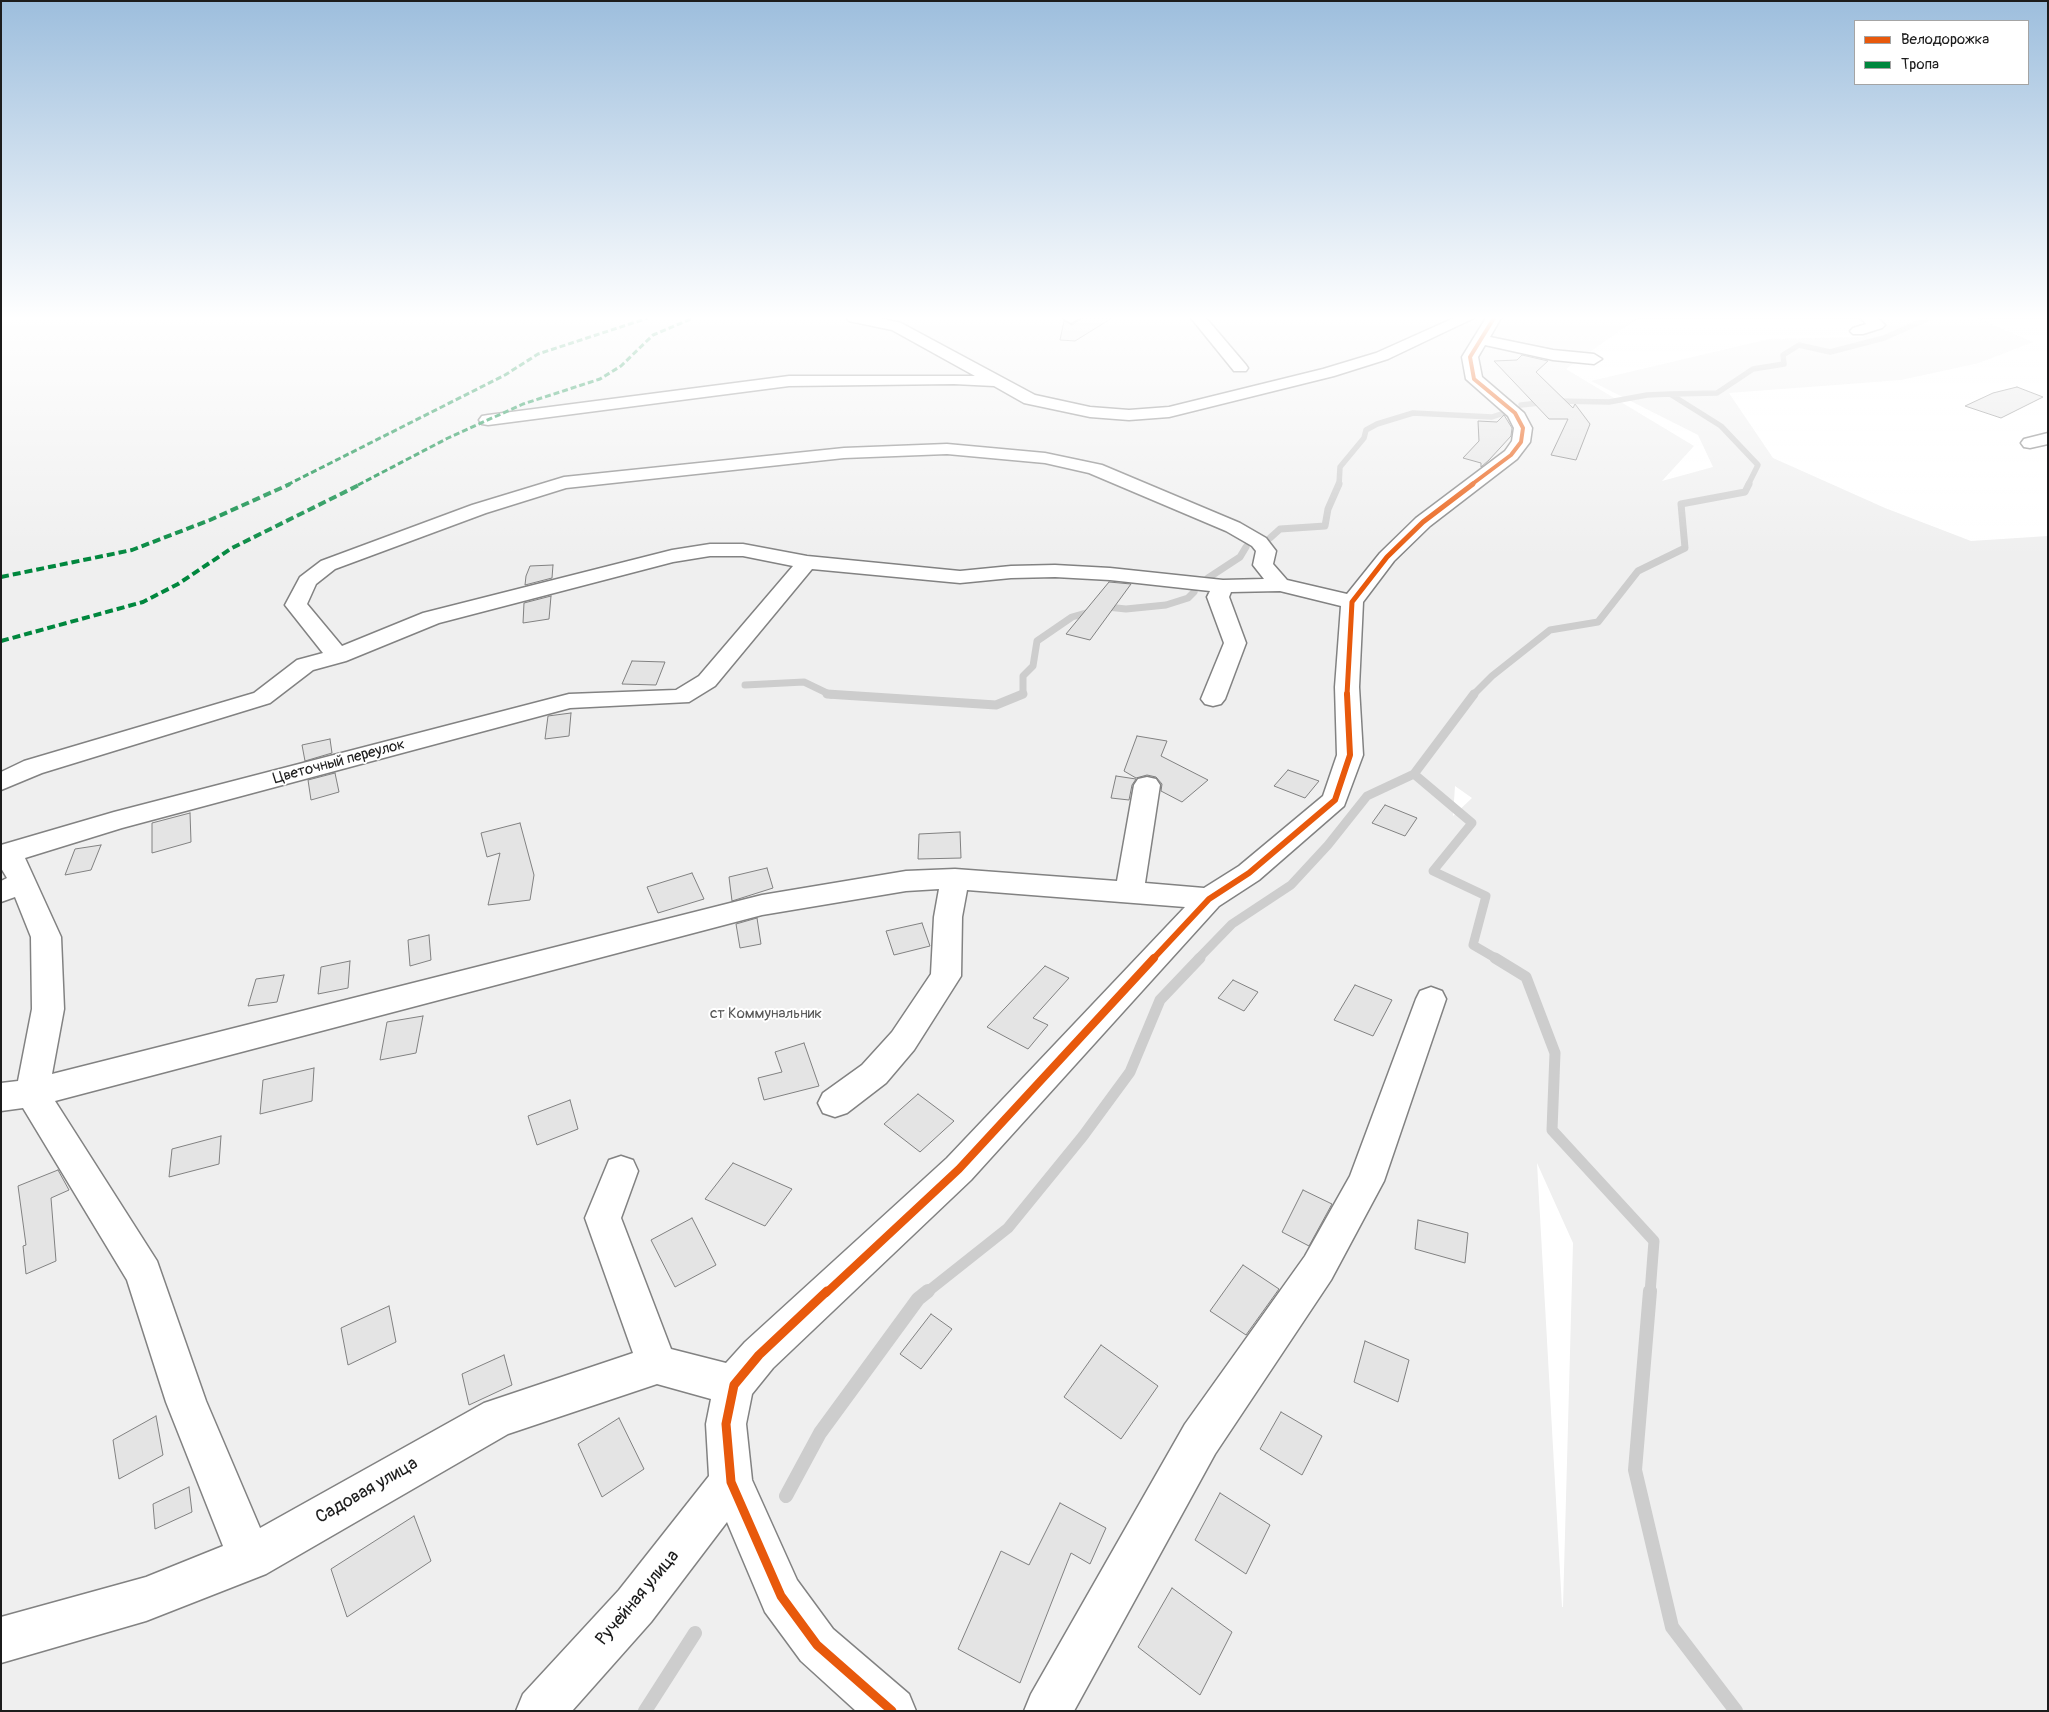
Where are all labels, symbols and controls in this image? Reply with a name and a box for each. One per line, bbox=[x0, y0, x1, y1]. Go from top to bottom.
legend bbox=[1854, 20, 2029, 85]
text: Велодорожка bbox=[1901, 30, 1989, 49]
text: Тропа bbox=[1901, 55, 1939, 74]
street label: Цветочный переулок bbox=[271, 736, 407, 788]
park label: ст Коммунальник bbox=[710, 1005, 822, 1023]
street label: Садовая улица bbox=[312, 1453, 422, 1529]
street label: Ручейная улица bbox=[592, 1546, 684, 1650]

